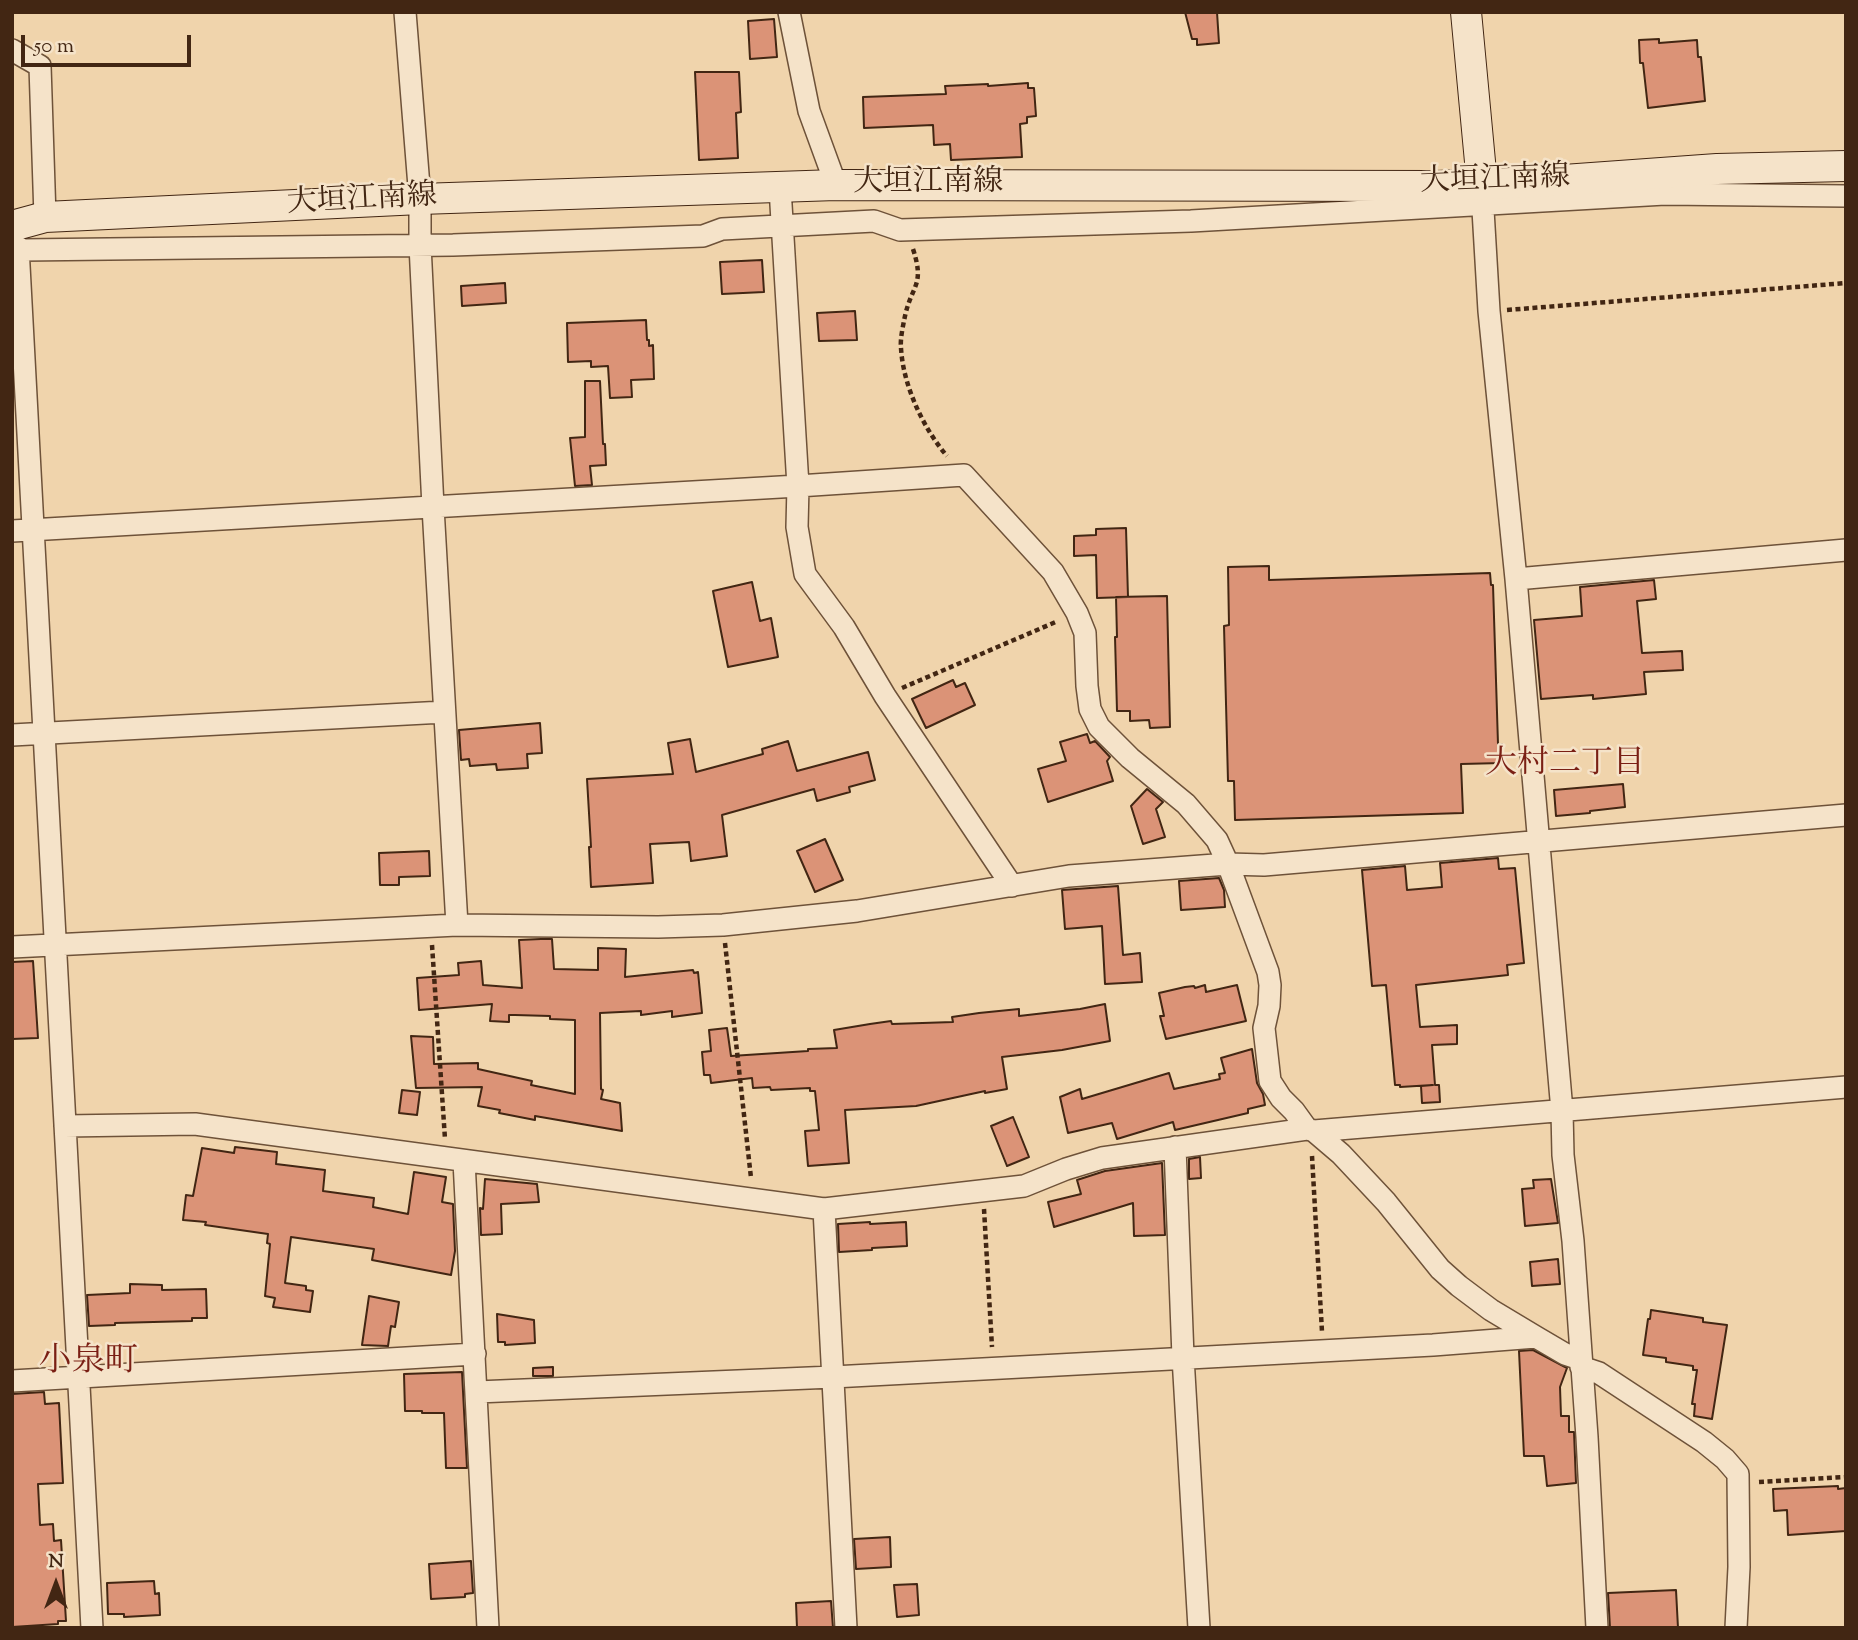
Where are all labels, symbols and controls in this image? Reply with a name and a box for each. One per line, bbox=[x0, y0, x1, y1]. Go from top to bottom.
scale bar bbox=[24, 21, 194, 65]
text: 50 m bbox=[34, 32, 74, 62]
street label: 大垣江南線 bbox=[1419, 161, 1571, 203]
street label: 大垣江南線 bbox=[853, 167, 1003, 203]
street label: 大垣江南線 bbox=[286, 180, 438, 224]
district label: 大村二丁目 bbox=[1485, 748, 1645, 786]
district label: 小泉町 bbox=[39, 1344, 137, 1384]
north arrow bbox=[21, 1549, 91, 1619]
text: N bbox=[48, 1549, 64, 1576]

